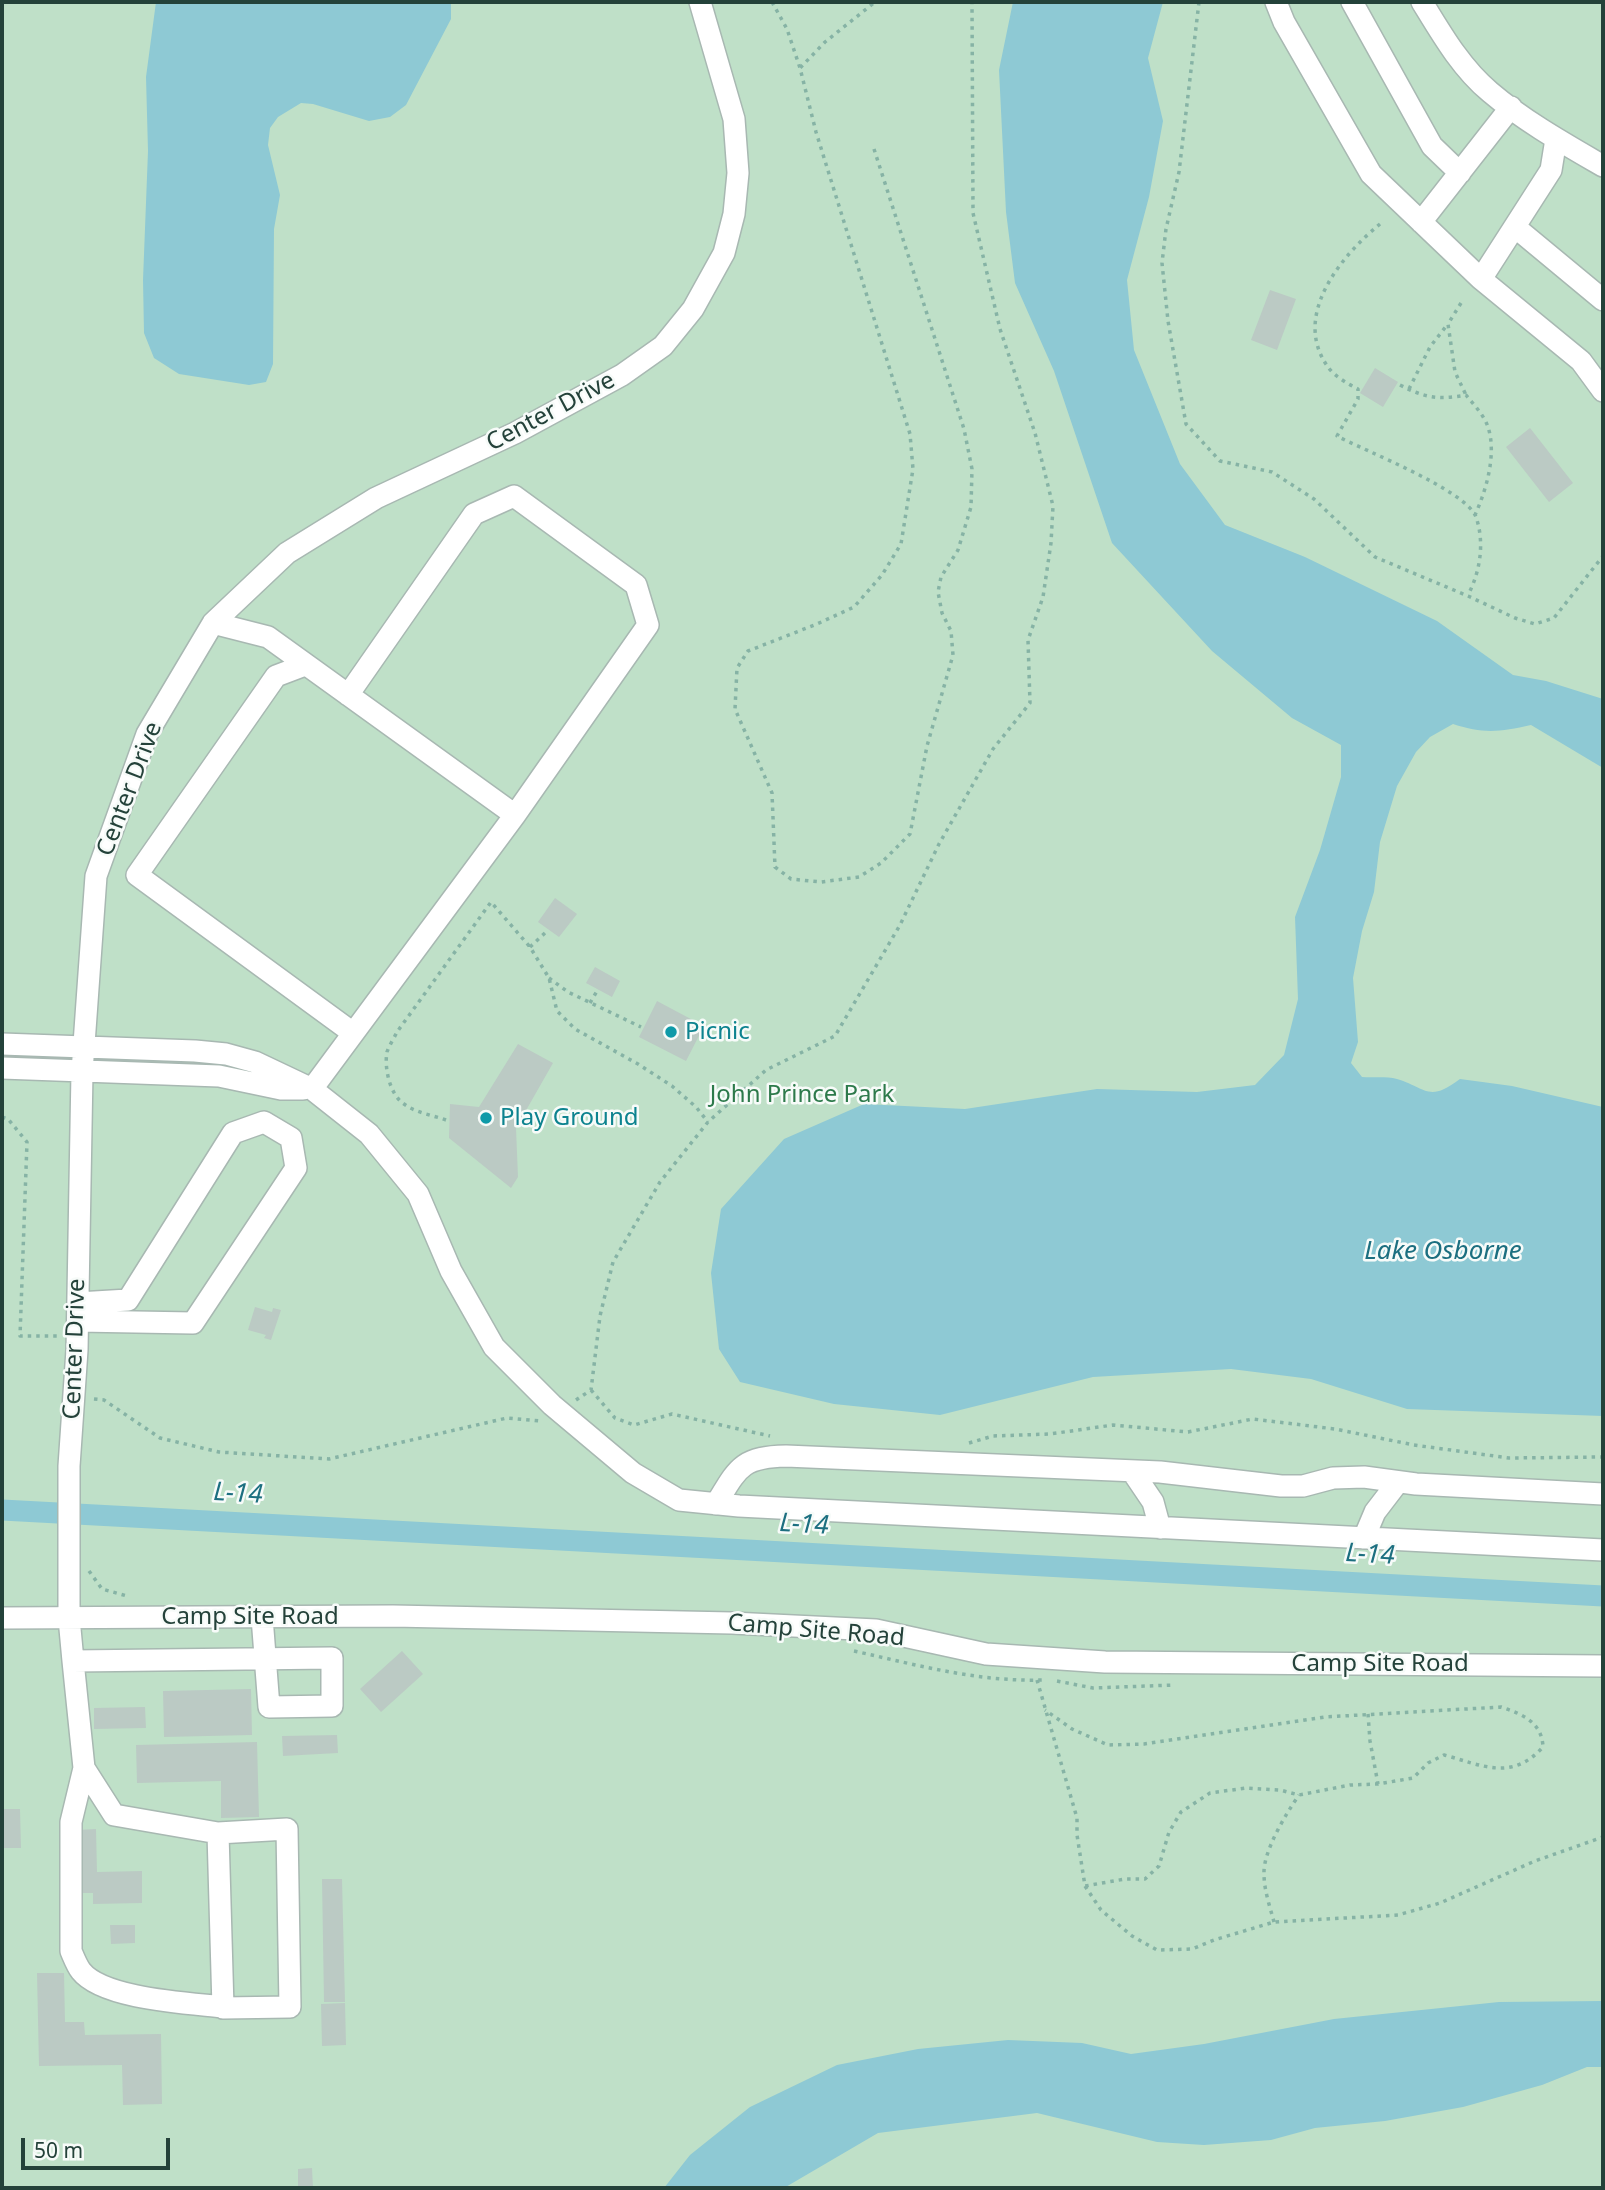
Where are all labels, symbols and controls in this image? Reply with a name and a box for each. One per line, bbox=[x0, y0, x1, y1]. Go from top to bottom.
street label: Center Drive bbox=[482, 366, 620, 458]
street label: Center Drive bbox=[91, 718, 169, 860]
place label: Picnic bbox=[685, 1018, 750, 1046]
marker: Picnic bbox=[663, 1024, 679, 1040]
park label: John Prince Park bbox=[710, 1081, 894, 1109]
place label: Play Ground bbox=[500, 1104, 639, 1132]
marker: Play Ground bbox=[478, 1110, 494, 1126]
water label: Lake Osborne bbox=[1364, 1236, 1522, 1268]
street label: Center Drive bbox=[58, 1278, 92, 1420]
water label: L-14 bbox=[213, 1477, 263, 1511]
water label: L-14 bbox=[779, 1508, 829, 1542]
water label: L-14 bbox=[1345, 1538, 1395, 1572]
street label: Camp Site Road bbox=[161, 1603, 339, 1631]
street label: Camp Site Road bbox=[726, 1609, 906, 1653]
street label: Camp Site Road bbox=[1291, 1650, 1469, 1678]
scale bar bbox=[24, 2124, 173, 2168]
text: 50 m bbox=[34, 2136, 83, 2164]

